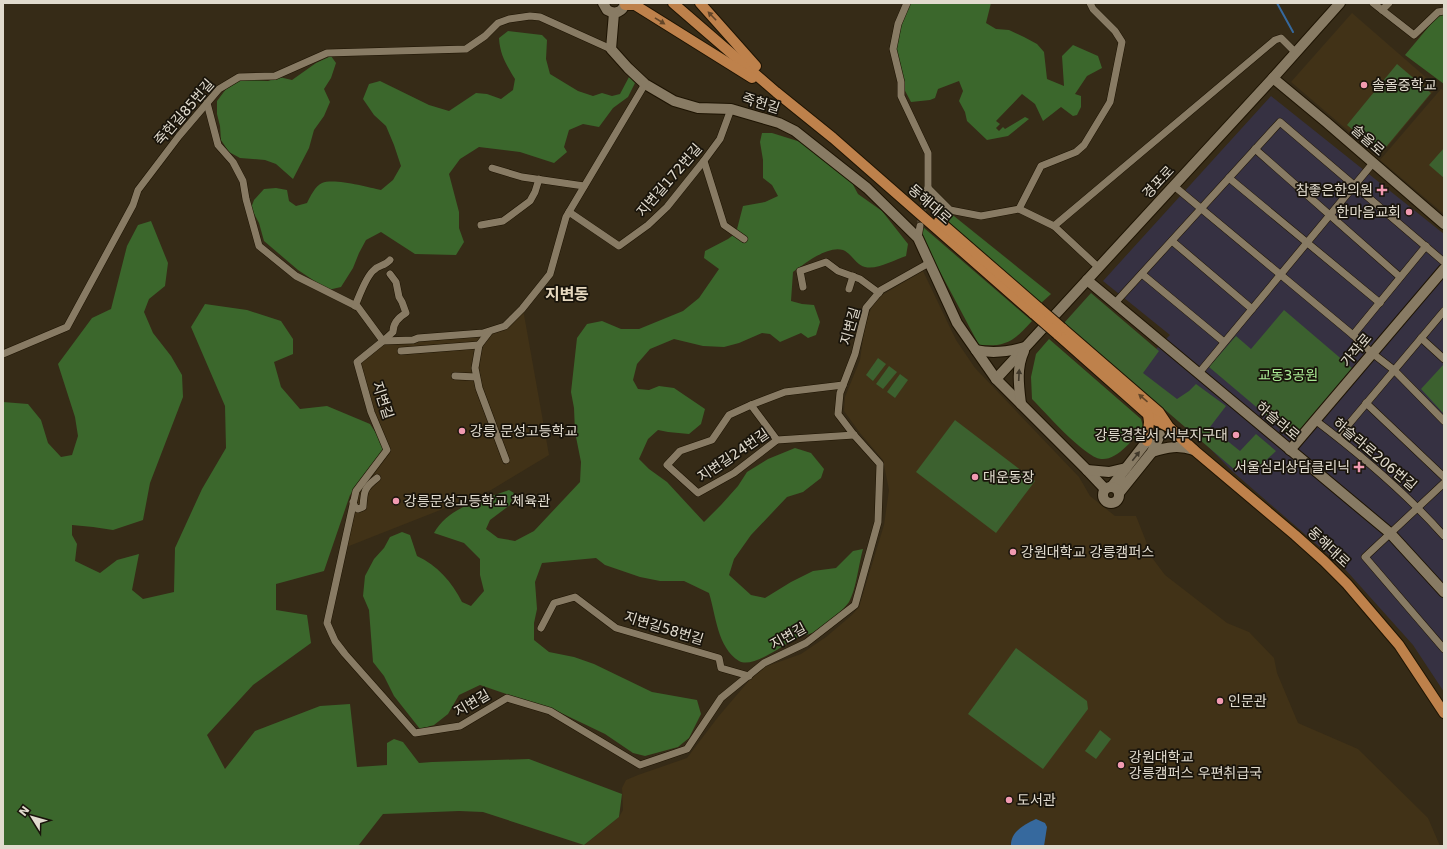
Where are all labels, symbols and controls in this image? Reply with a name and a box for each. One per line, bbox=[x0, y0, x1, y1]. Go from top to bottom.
one-way arrow bbox=[707, 11, 717, 21]
one-way arrow bbox=[654, 17, 666, 24]
street label: 죽헌길85번길 bbox=[151, 76, 217, 148]
place label: 솔올중학교 bbox=[1372, 77, 1437, 93]
marker: 솔올중학교 bbox=[1359, 80, 1369, 90]
street label: 죽헌길 bbox=[740, 90, 782, 116]
street label: 솔올로 bbox=[1348, 121, 1388, 159]
street label: 지변길172번길 bbox=[633, 140, 705, 220]
street label: 경포로 bbox=[1139, 162, 1177, 202]
street label: 동해대로 bbox=[905, 181, 955, 227]
place label: 참좋은한의원 bbox=[1296, 182, 1373, 198]
marker: 참좋은한의원 bbox=[1376, 184, 1388, 196]
place label: 한마음교회 bbox=[1337, 204, 1401, 220]
marker: 한마음교회 bbox=[1404, 207, 1414, 217]
district label: 지변동 bbox=[545, 285, 589, 304]
street label: 지변길 bbox=[837, 305, 863, 347]
street label: 가작로 bbox=[1337, 330, 1375, 370]
park label: 교동3공원 bbox=[1258, 367, 1318, 383]
one-way arrow bbox=[1016, 369, 1023, 381]
street label: 지변길 bbox=[369, 379, 397, 421]
one-way arrow bbox=[1138, 394, 1147, 403]
street label: 하슬라로 bbox=[1253, 398, 1303, 444]
street label: 하슬라로206번길 bbox=[1330, 414, 1420, 494]
place label: 강릉 문성고등학교 bbox=[470, 423, 578, 439]
street label: 지변길24번길 bbox=[694, 425, 772, 485]
marker: 강릉 문성고등학교 bbox=[457, 426, 467, 436]
place label: 강릉경찰서 서부지구대 bbox=[1095, 427, 1228, 443]
marker: 강릉경찰서 서부지구대 bbox=[1231, 430, 1241, 440]
one-way arrow bbox=[1131, 450, 1140, 461]
place label: 서울심리상담클리닉 bbox=[1234, 459, 1350, 475]
marker: 서울심리상담클리닉 bbox=[1353, 461, 1365, 473]
place label: 대운동장 bbox=[983, 469, 1035, 485]
marker: 대운동장 bbox=[970, 472, 980, 482]
place label: 강릉문성고등학교 체육관 bbox=[404, 493, 550, 509]
marker: 강릉문성고등학교 체육관 bbox=[391, 496, 401, 506]
street label: 동해대로 bbox=[1305, 524, 1353, 570]
place label: 강원대학교 강릉캠퍼스 bbox=[1021, 544, 1154, 560]
marker: 강원대학교 강릉캠퍼스 bbox=[1008, 547, 1018, 557]
street label: 지변길58번길 bbox=[622, 608, 706, 648]
street label: 지변길 bbox=[767, 620, 809, 652]
street label: 지변길 bbox=[451, 686, 493, 720]
place label: 인문관 bbox=[1228, 693, 1267, 709]
marker: 인문관 bbox=[1215, 696, 1225, 706]
place label: 강원대학교 강릉캠퍼스 우편취급국 bbox=[1129, 749, 1262, 781]
marker: 강원대학교 강릉캠퍼스 우편취급국 bbox=[1116, 760, 1126, 770]
place label: 도서관 bbox=[1017, 792, 1056, 808]
marker: 도서관 bbox=[1004, 795, 1014, 805]
north arrow bbox=[12, 797, 52, 837]
text: N bbox=[16, 804, 32, 819]

